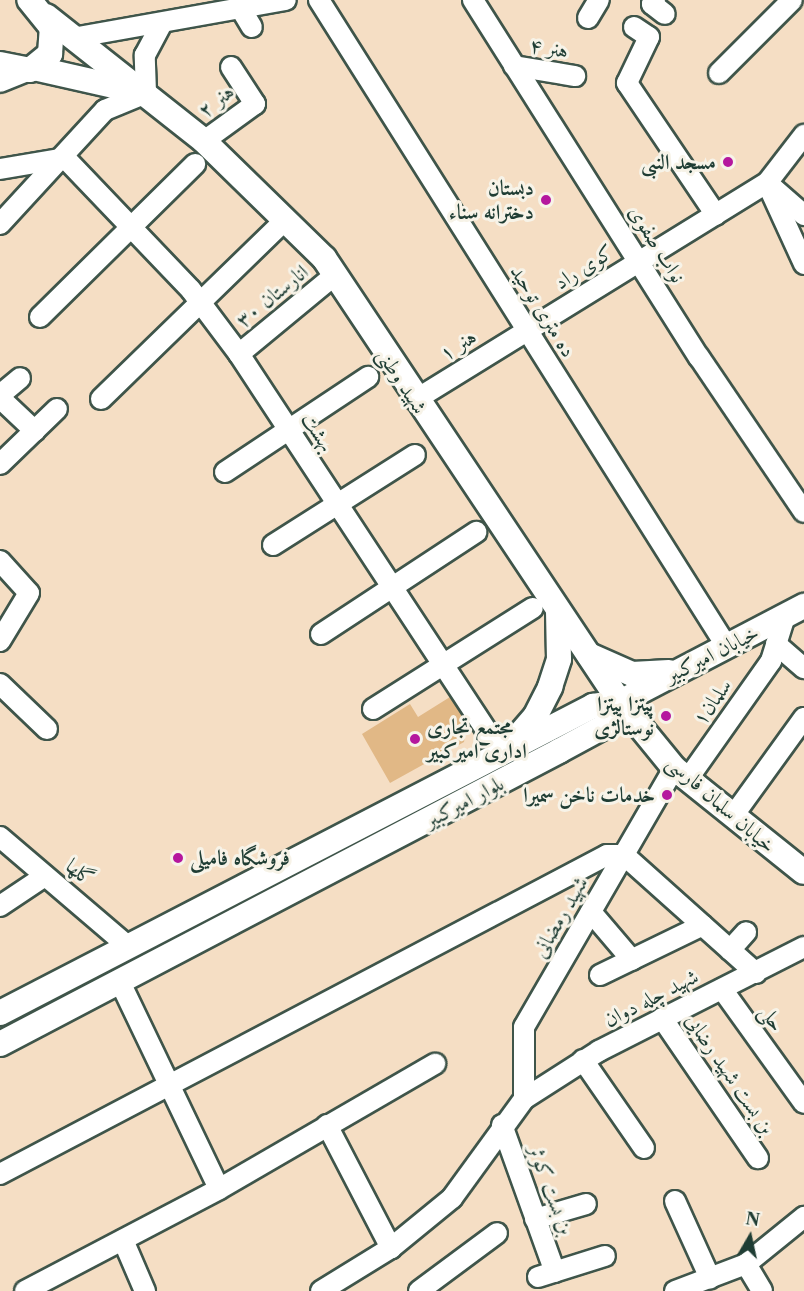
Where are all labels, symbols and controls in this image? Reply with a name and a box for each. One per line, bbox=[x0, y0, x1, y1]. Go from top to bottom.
street label: هنر ۴ bbox=[528, 33, 570, 63]
street label: هنر ۲ bbox=[193, 79, 239, 123]
place label: مسجد النبی bbox=[641, 149, 716, 175]
marker: مسجد النبی bbox=[721, 155, 735, 169]
place label: دبستان دخترانه سناء bbox=[449, 175, 534, 225]
marker: دبستان دخترانه سناء bbox=[539, 193, 553, 207]
street label: نواب صفوی bbox=[623, 201, 691, 287]
street label: کوی راد bbox=[550, 239, 618, 295]
street label: انارستان ۳۰ bbox=[231, 259, 313, 333]
street label: ده متری توحید bbox=[505, 260, 581, 362]
street label: هنر ۱ bbox=[435, 324, 481, 366]
street label: شهید وطنی bbox=[372, 343, 432, 419]
street label: بهشت bbox=[296, 408, 340, 456]
street label: خیابان امیرکبیر bbox=[661, 620, 763, 688]
street label: سلمان۱ bbox=[687, 674, 737, 730]
place label: پیتزا پیتزا نوستالژی bbox=[594, 691, 654, 741]
marker: پیتزا پیتزا نوستالژی bbox=[659, 709, 673, 723]
place label: مجتمع تجاری اداری امیرکبیر bbox=[427, 714, 527, 764]
marker: مجتمع تجاری اداری امیرکبیر bbox=[408, 732, 422, 746]
street label: خیابان سلمان فارسی bbox=[661, 750, 781, 858]
street label: بلوار امیرکبیر bbox=[420, 771, 508, 833]
place label: خدمات ناخن سمیرا bbox=[523, 782, 655, 808]
marker: خدمات ناخن سمیرا bbox=[660, 788, 674, 802]
place label: فروشگاه فامیلی bbox=[190, 845, 290, 871]
marker: فروشگاه فامیلی bbox=[171, 851, 185, 865]
street label: گلها bbox=[61, 853, 99, 891]
street label: شهید رمضانی bbox=[527, 872, 593, 962]
street label: شهید چله دوان bbox=[600, 963, 702, 1033]
street label: حلی bbox=[754, 1000, 790, 1036]
street label: بن بست شهید رضایی bbox=[680, 1008, 780, 1140]
street label: بن بست کوثر bbox=[523, 1141, 579, 1239]
north arrow bbox=[720, 1207, 780, 1267]
text: N bbox=[744, 1208, 761, 1230]

